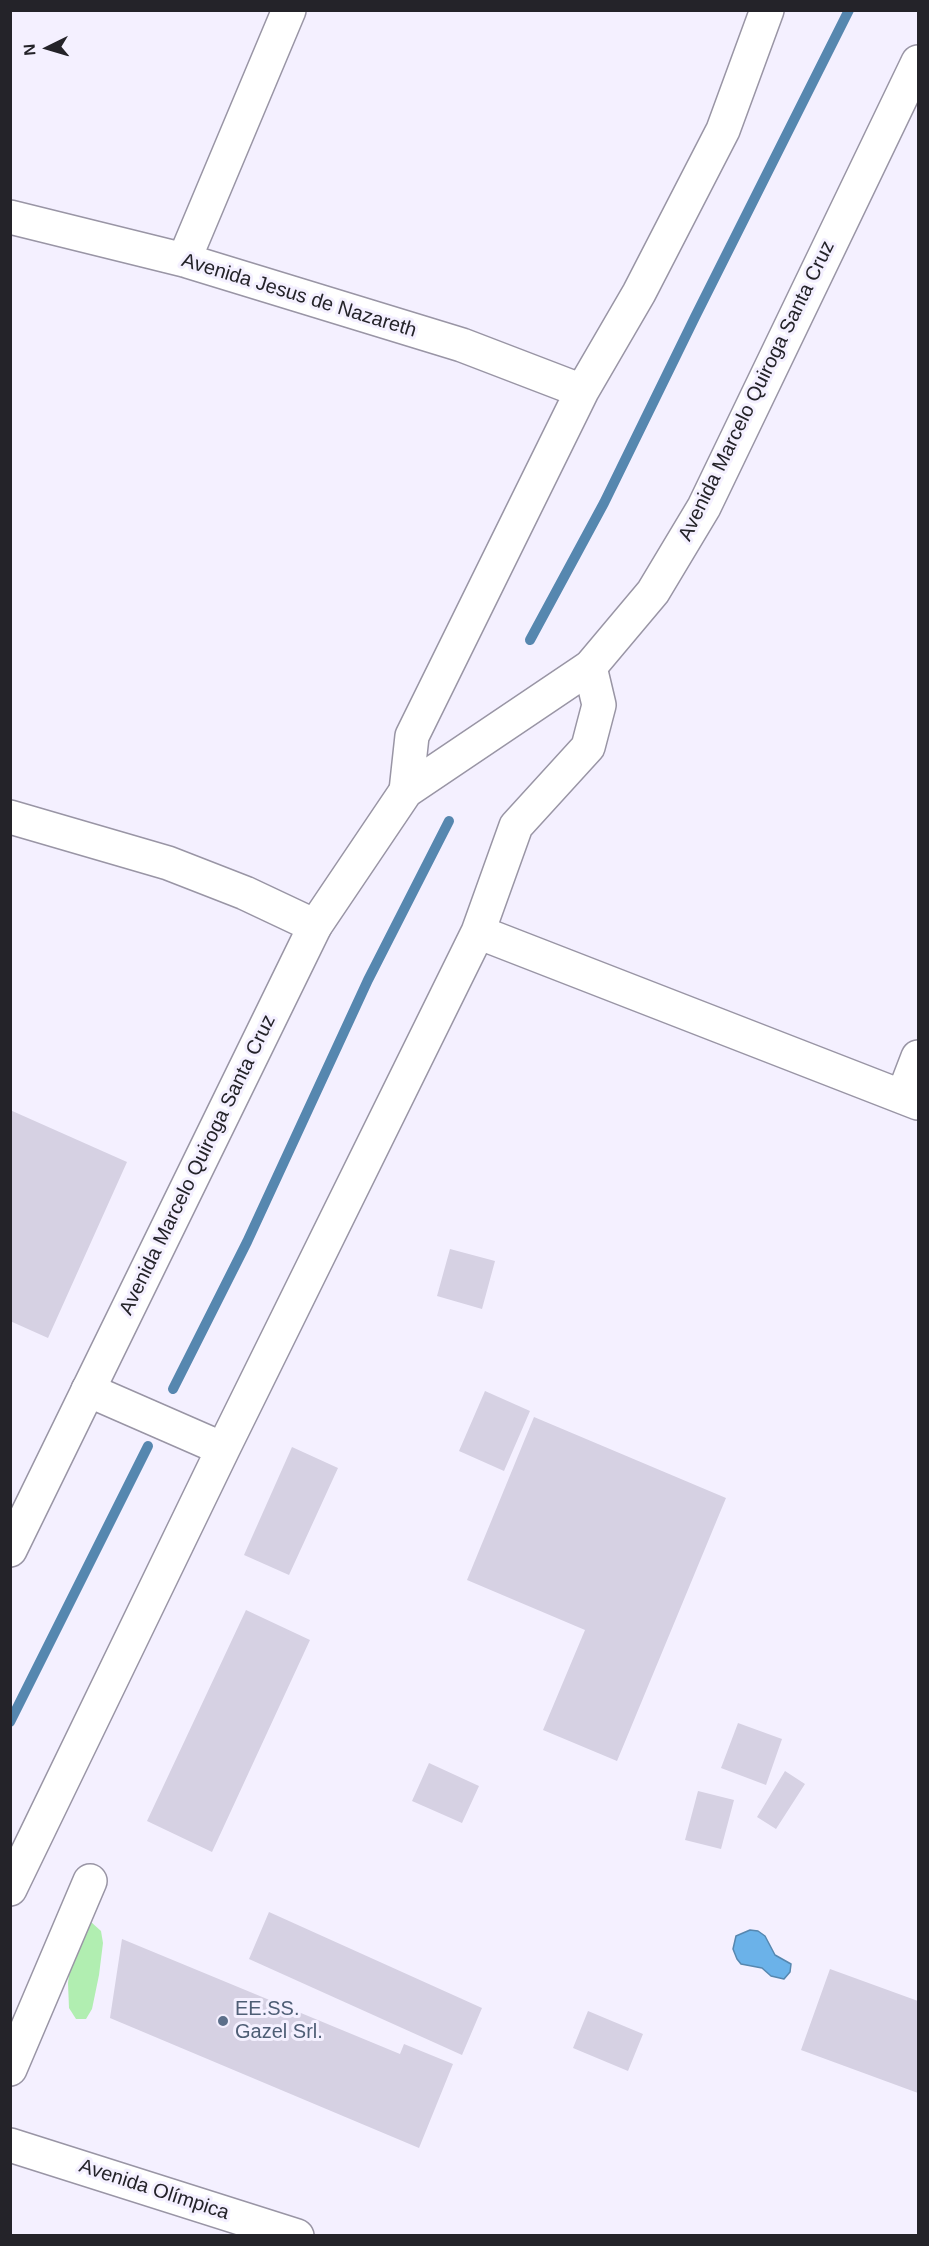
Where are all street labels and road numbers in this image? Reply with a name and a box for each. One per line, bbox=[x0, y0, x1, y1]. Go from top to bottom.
street label: Avenida Marcelo Quiroga Santa Cruz bbox=[674, 237, 840, 545]
street label: Avenida Jesus de Nazareth bbox=[179, 249, 419, 343]
street label: Avenida Marcelo Quiroga Santa Cruz bbox=[115, 1011, 281, 1319]
street label: Avenida Olímpica bbox=[76, 2154, 232, 2226]

